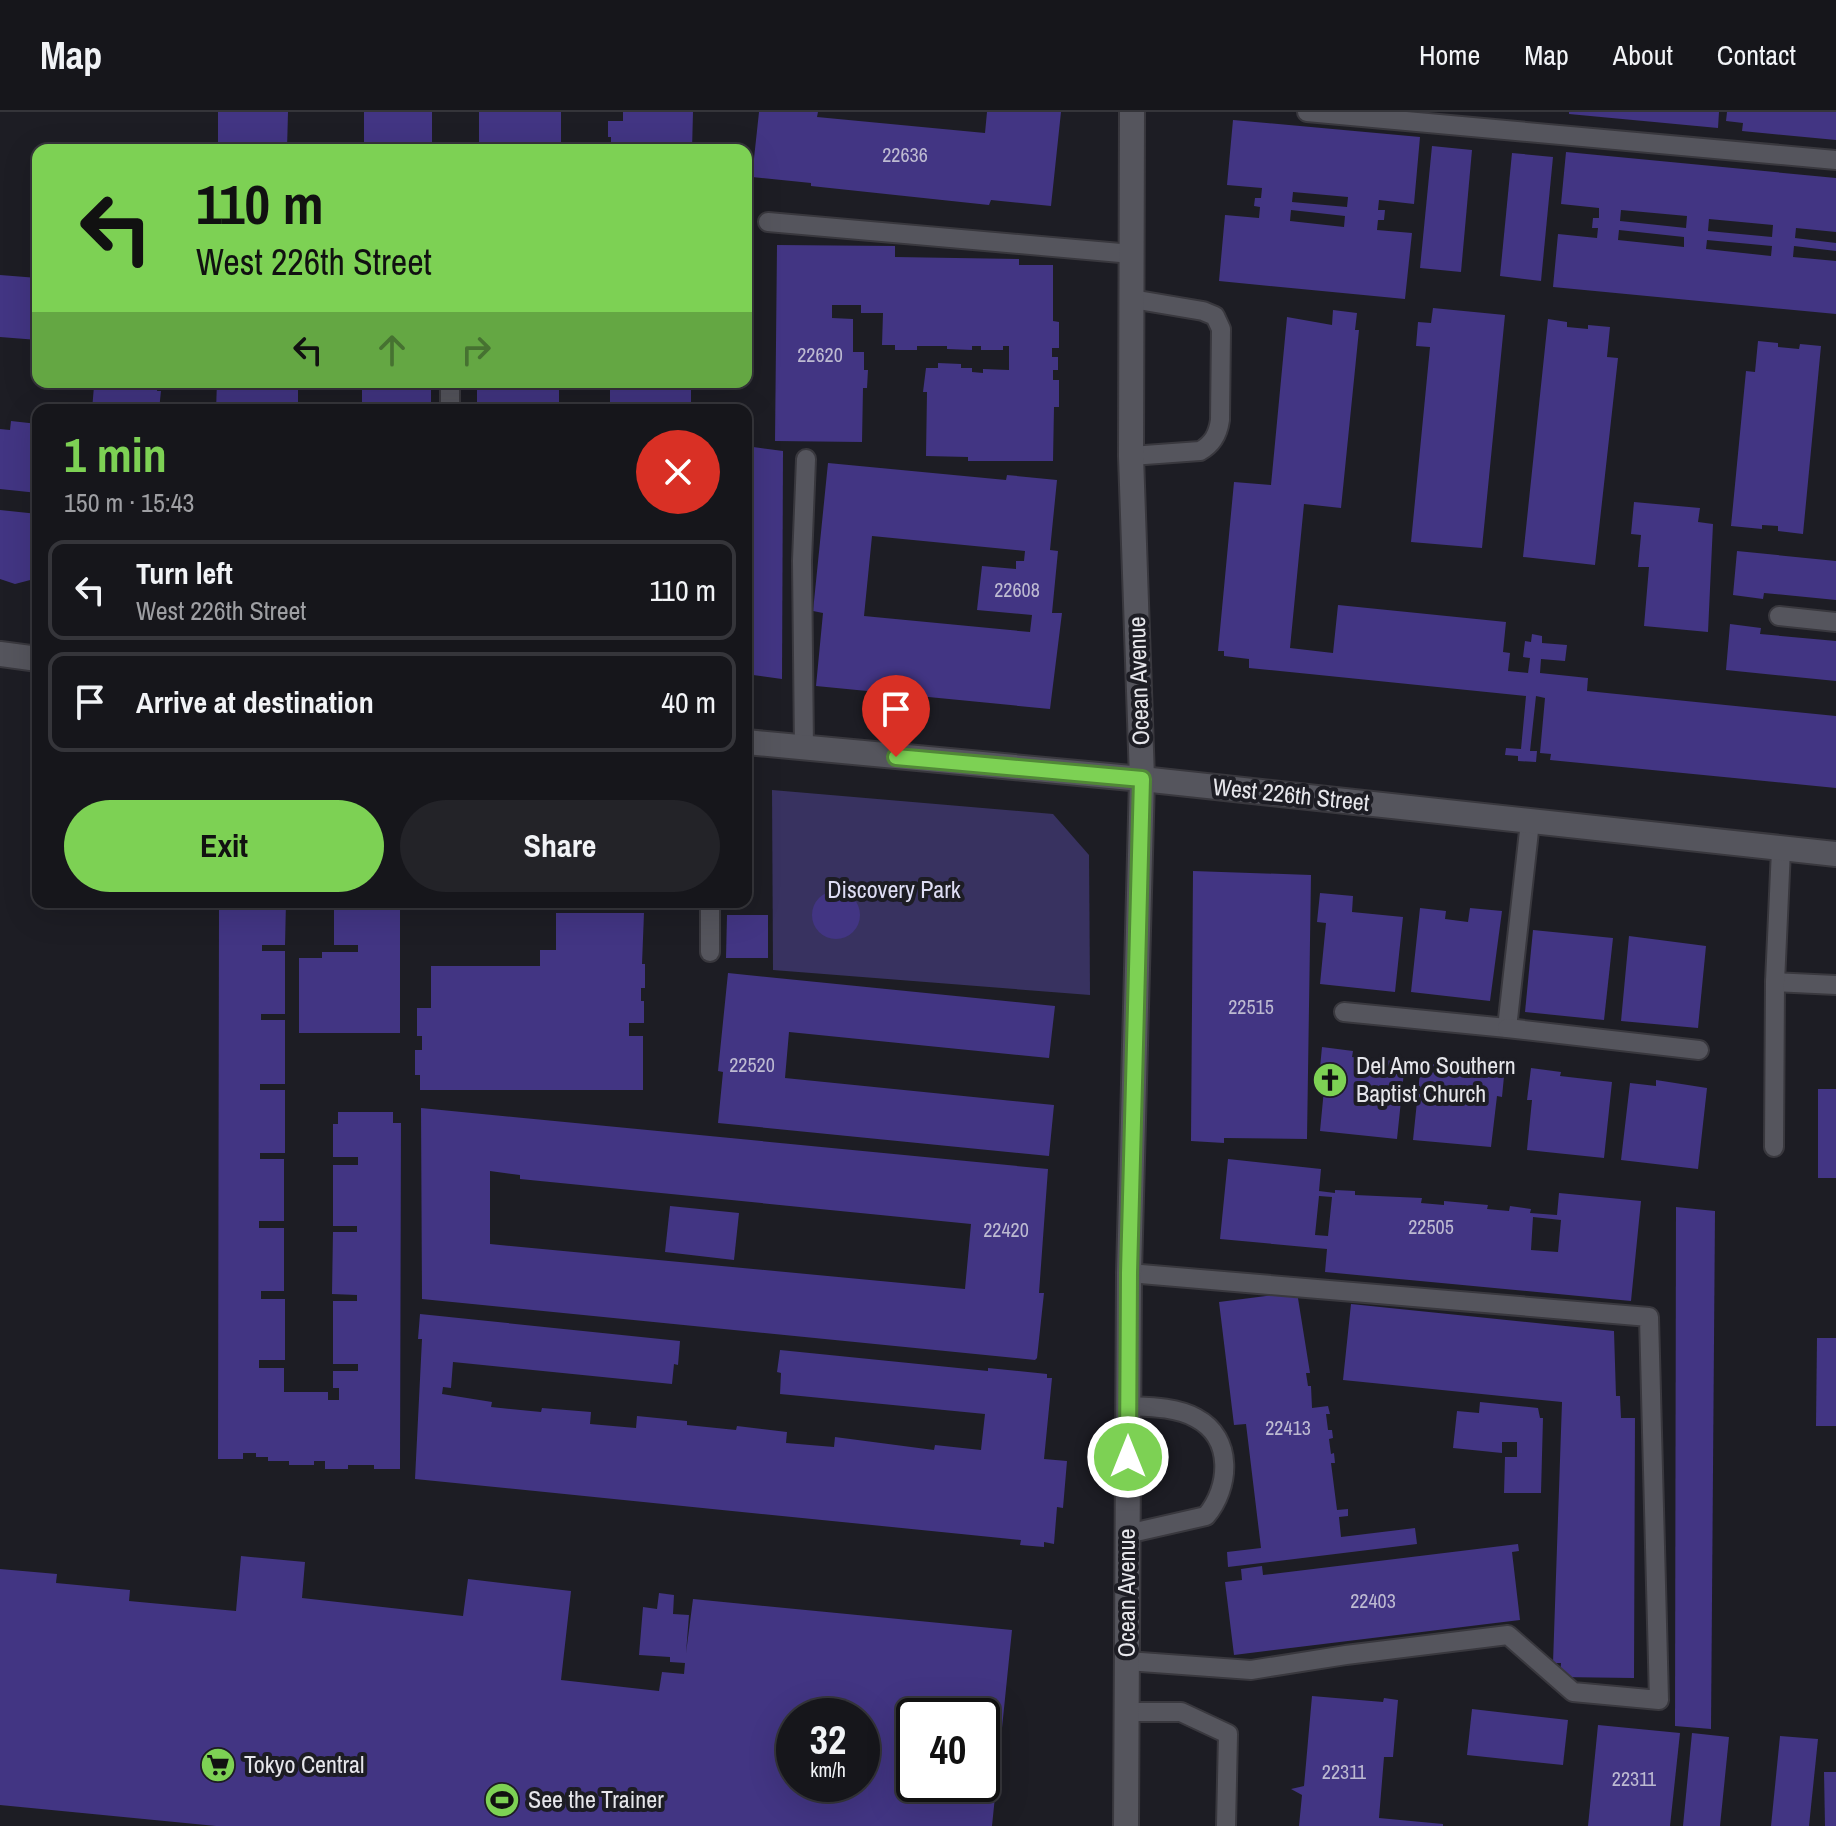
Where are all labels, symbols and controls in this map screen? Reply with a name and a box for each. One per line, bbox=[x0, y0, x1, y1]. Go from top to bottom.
text: Map bbox=[40, 30, 102, 81]
text: Home bbox=[1419, 36, 1480, 74]
text: Map bbox=[1524, 36, 1569, 74]
text: About bbox=[1613, 36, 1673, 74]
text: Contact bbox=[1717, 36, 1796, 74]
house number: 22636 bbox=[882, 141, 928, 168]
text: 110 m bbox=[196, 166, 324, 241]
icon: left bbox=[64, 176, 168, 280]
text: West 226th Street bbox=[196, 238, 432, 286]
icon: left bbox=[286, 328, 330, 372]
icon: ahead bbox=[370, 328, 414, 372]
icon: right bbox=[454, 328, 498, 372]
house number: 22620 bbox=[797, 341, 843, 368]
text: 1 min bbox=[64, 422, 167, 487]
button: close bbox=[636, 430, 720, 514]
text: 150 m · 15:43 bbox=[64, 485, 194, 520]
text: Turn left bbox=[136, 553, 233, 593]
icon: left bbox=[68, 568, 112, 612]
text: 110 m bbox=[649, 570, 716, 610]
house number: 22608 bbox=[994, 576, 1040, 603]
text: West 226th Street bbox=[136, 593, 306, 628]
street label: Ocean Avenue bbox=[1120, 616, 1156, 746]
pin bbox=[862, 675, 930, 757]
icon: arrive bbox=[68, 680, 112, 724]
text: Arrive at destination bbox=[136, 682, 374, 722]
text: 40 m bbox=[661, 682, 716, 722]
icon: arrive bbox=[874, 687, 918, 731]
street label: West 226th Street bbox=[1211, 770, 1371, 818]
button: Exit bbox=[64, 800, 384, 892]
button: Share bbox=[400, 800, 720, 892]
park label: Discovery Park bbox=[827, 873, 961, 905]
house number: 22515 bbox=[1228, 993, 1274, 1020]
place label: Del Amo Southern Baptist Church bbox=[1356, 1049, 1516, 1109]
house number: 22520 bbox=[729, 1051, 775, 1078]
church icon: Del Amo Southern Baptist Church bbox=[1311, 1061, 1349, 1099]
house number: 22505 bbox=[1408, 1213, 1454, 1240]
house number: 22420 bbox=[983, 1216, 1029, 1243]
house number: 22413 bbox=[1265, 1414, 1311, 1441]
position arrow bbox=[1086, 1415, 1170, 1499]
street label: Ocean Avenue bbox=[1110, 1529, 1142, 1657]
house number: 22403 bbox=[1350, 1587, 1396, 1614]
speed limit sign: 40 bbox=[896, 1698, 1000, 1802]
text: 32 bbox=[810, 1713, 846, 1766]
supermarket icon: Tokyo Central bbox=[199, 1746, 237, 1784]
place label: Tokyo Central bbox=[244, 1748, 364, 1780]
text: km/h bbox=[810, 1756, 846, 1783]
house number: 22311 bbox=[1322, 1758, 1366, 1785]
house number: 22311 bbox=[1612, 1765, 1656, 1792]
sports icon: See the Trainer bbox=[483, 1781, 521, 1819]
place label: See the Trainer bbox=[528, 1783, 664, 1815]

